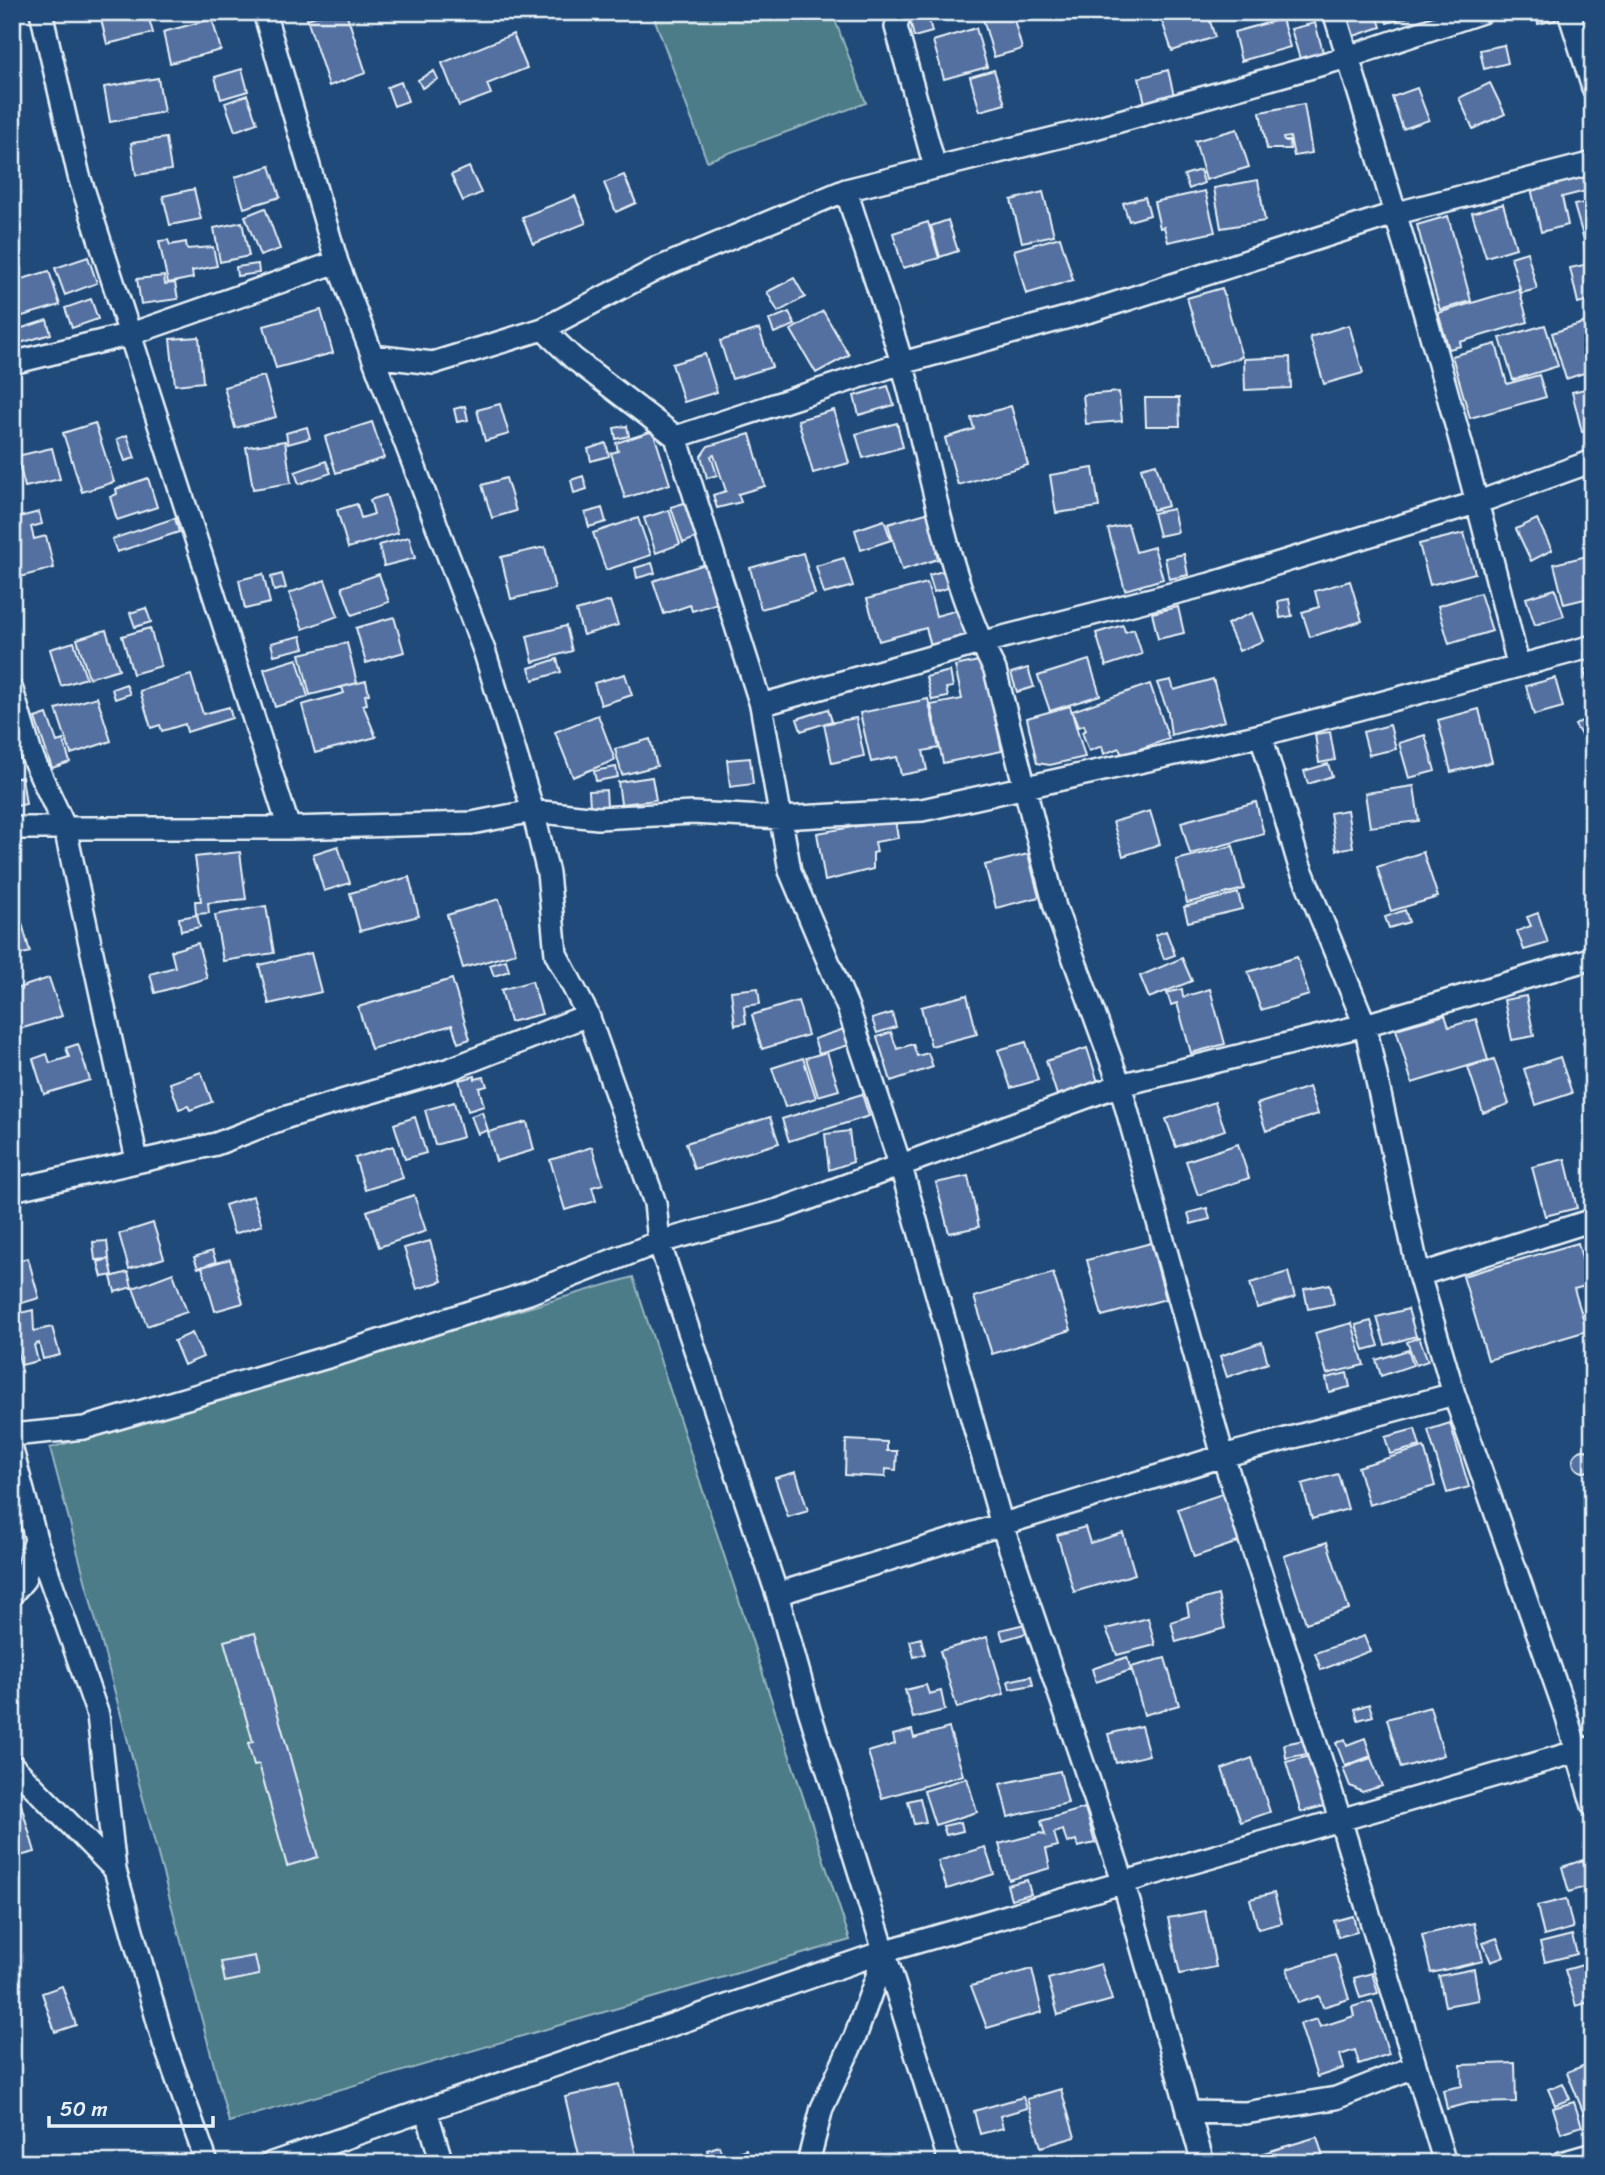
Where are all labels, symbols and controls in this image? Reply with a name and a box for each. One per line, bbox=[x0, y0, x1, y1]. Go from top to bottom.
scale bar bbox=[49, 2084, 214, 2128]
text: 50 m bbox=[60, 2090, 108, 2128]

